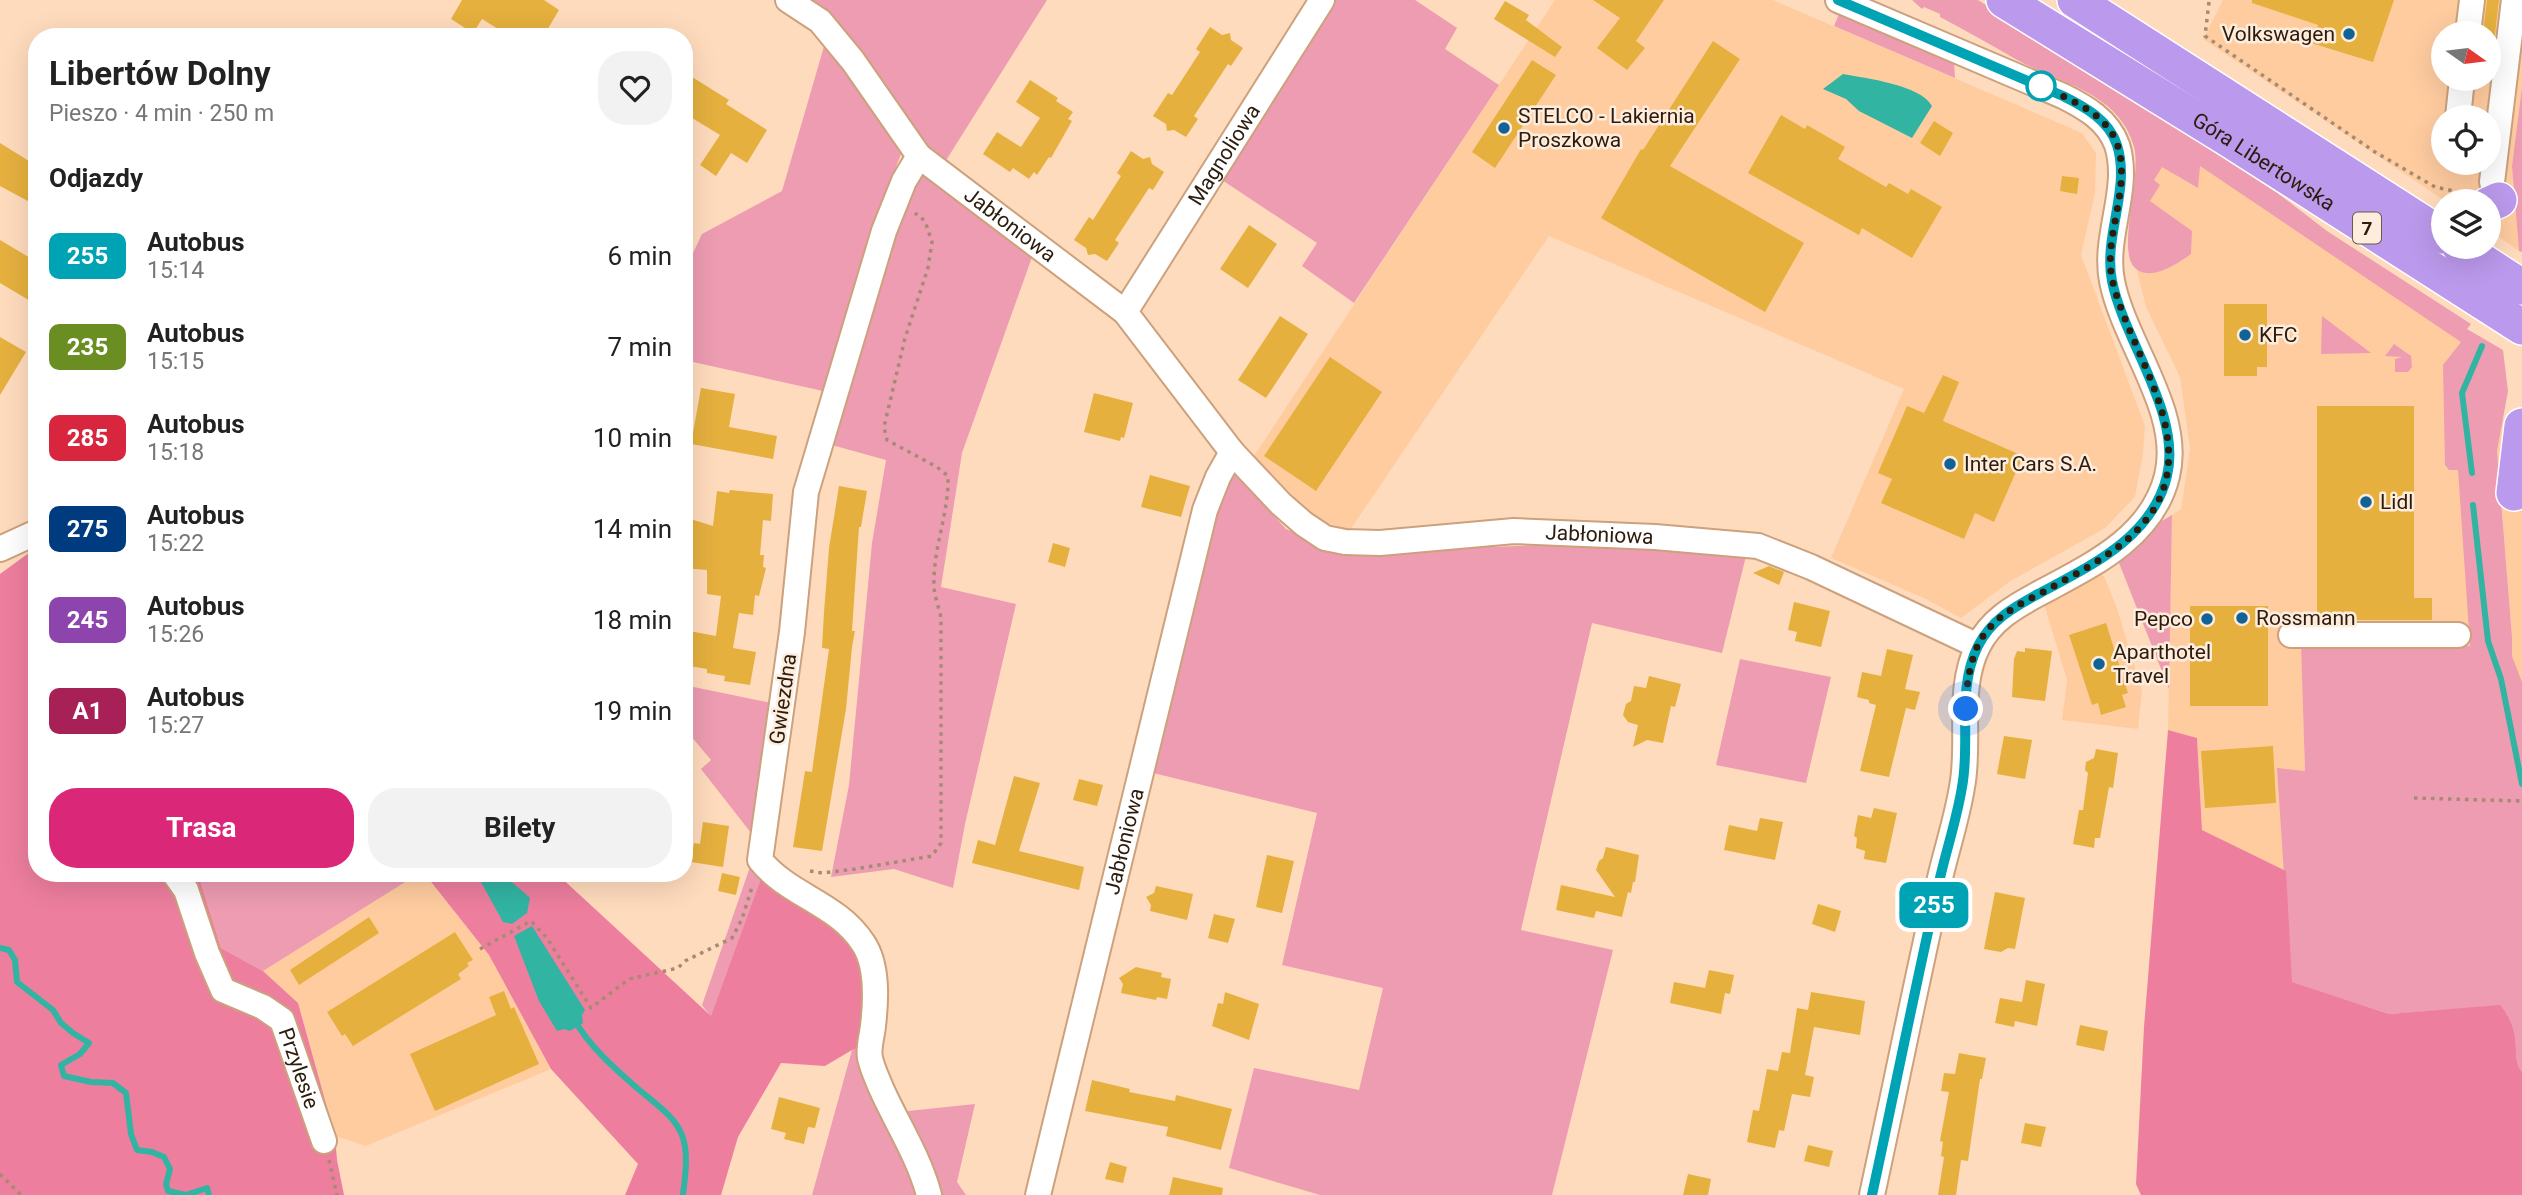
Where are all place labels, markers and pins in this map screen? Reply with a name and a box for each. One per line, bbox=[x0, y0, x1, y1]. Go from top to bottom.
place label: Volkswagen bbox=[2222, 22, 2335, 46]
marker: Volkswagen bbox=[2341, 26, 2357, 42]
unlabelled marker bbox=[2026, 71, 2056, 101]
place label: STELCO - Lakiernia Proszkowa bbox=[1518, 104, 1695, 152]
marker: STELCO - Lakiernia Proszkowa bbox=[1496, 120, 1512, 136]
place label: KFC bbox=[2259, 323, 2297, 347]
marker: KFC bbox=[2237, 327, 2253, 343]
place label: Inter Cars S.A. bbox=[1964, 452, 2097, 476]
marker: Inter Cars S.A. bbox=[1942, 456, 1958, 472]
place label: Lidl bbox=[2380, 490, 2413, 514]
marker: Lidl bbox=[2358, 494, 2374, 510]
place label: Rossmann bbox=[2256, 606, 2356, 630]
place label: Pepco bbox=[2134, 607, 2193, 631]
marker: Rossmann bbox=[2234, 610, 2250, 626]
marker: Pepco bbox=[2199, 611, 2215, 627]
place label: Aparthotel Travel bbox=[2113, 640, 2211, 688]
marker: Aparthotel Travel bbox=[2091, 656, 2107, 672]

